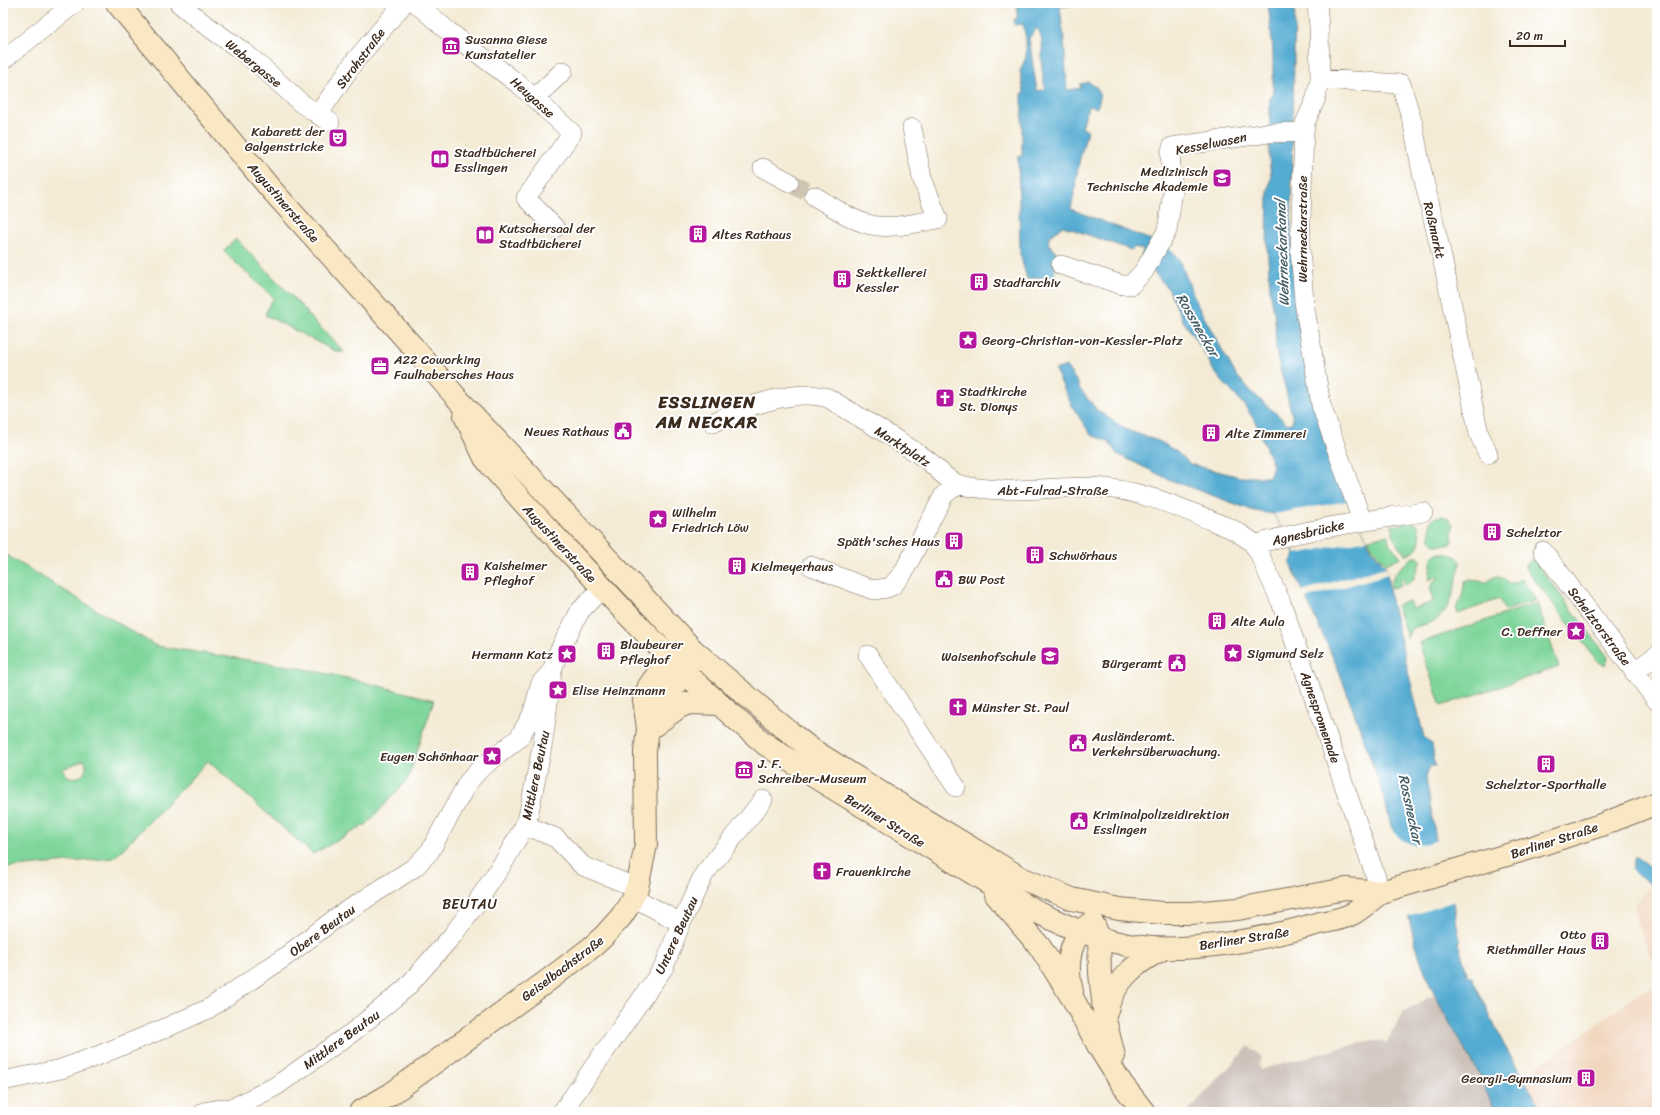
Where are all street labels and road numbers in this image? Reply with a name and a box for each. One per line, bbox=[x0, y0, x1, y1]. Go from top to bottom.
street label: Strohstraße bbox=[330, 23, 391, 94]
street label: Webergasse bbox=[220, 33, 287, 94]
street label: Heugasse bbox=[505, 71, 561, 124]
street label: Kesselwasen bbox=[1173, 125, 1249, 162]
street label: Augustinerstraße bbox=[241, 156, 325, 248]
street label: Wehrneckarstraße bbox=[1291, 175, 1314, 283]
street label: Roßmarkt bbox=[1417, 199, 1452, 261]
street label: Marktplatz bbox=[870, 420, 936, 474]
street label: Abt-Fulrad-Straße bbox=[997, 479, 1109, 502]
street label: Augustinerstraße bbox=[516, 498, 602, 588]
street label: Agnesbrücke bbox=[1269, 513, 1347, 552]
street label: Schelztorstraße bbox=[1562, 582, 1638, 671]
street label: Agnespromenade bbox=[1294, 667, 1347, 767]
street label: Mittlere Beutau bbox=[515, 728, 556, 822]
street label: Berliner Straße bbox=[840, 787, 930, 854]
street label: Berliner Straße bbox=[1507, 815, 1601, 865]
street label: Untere Beutau bbox=[648, 892, 705, 978]
street label: Obere Beutau bbox=[284, 898, 361, 963]
street label: Berliner Straße bbox=[1197, 920, 1291, 957]
street label: Geiselbachstraße bbox=[516, 929, 609, 1007]
street label: Mittlere Beutau bbox=[298, 1003, 385, 1075]

